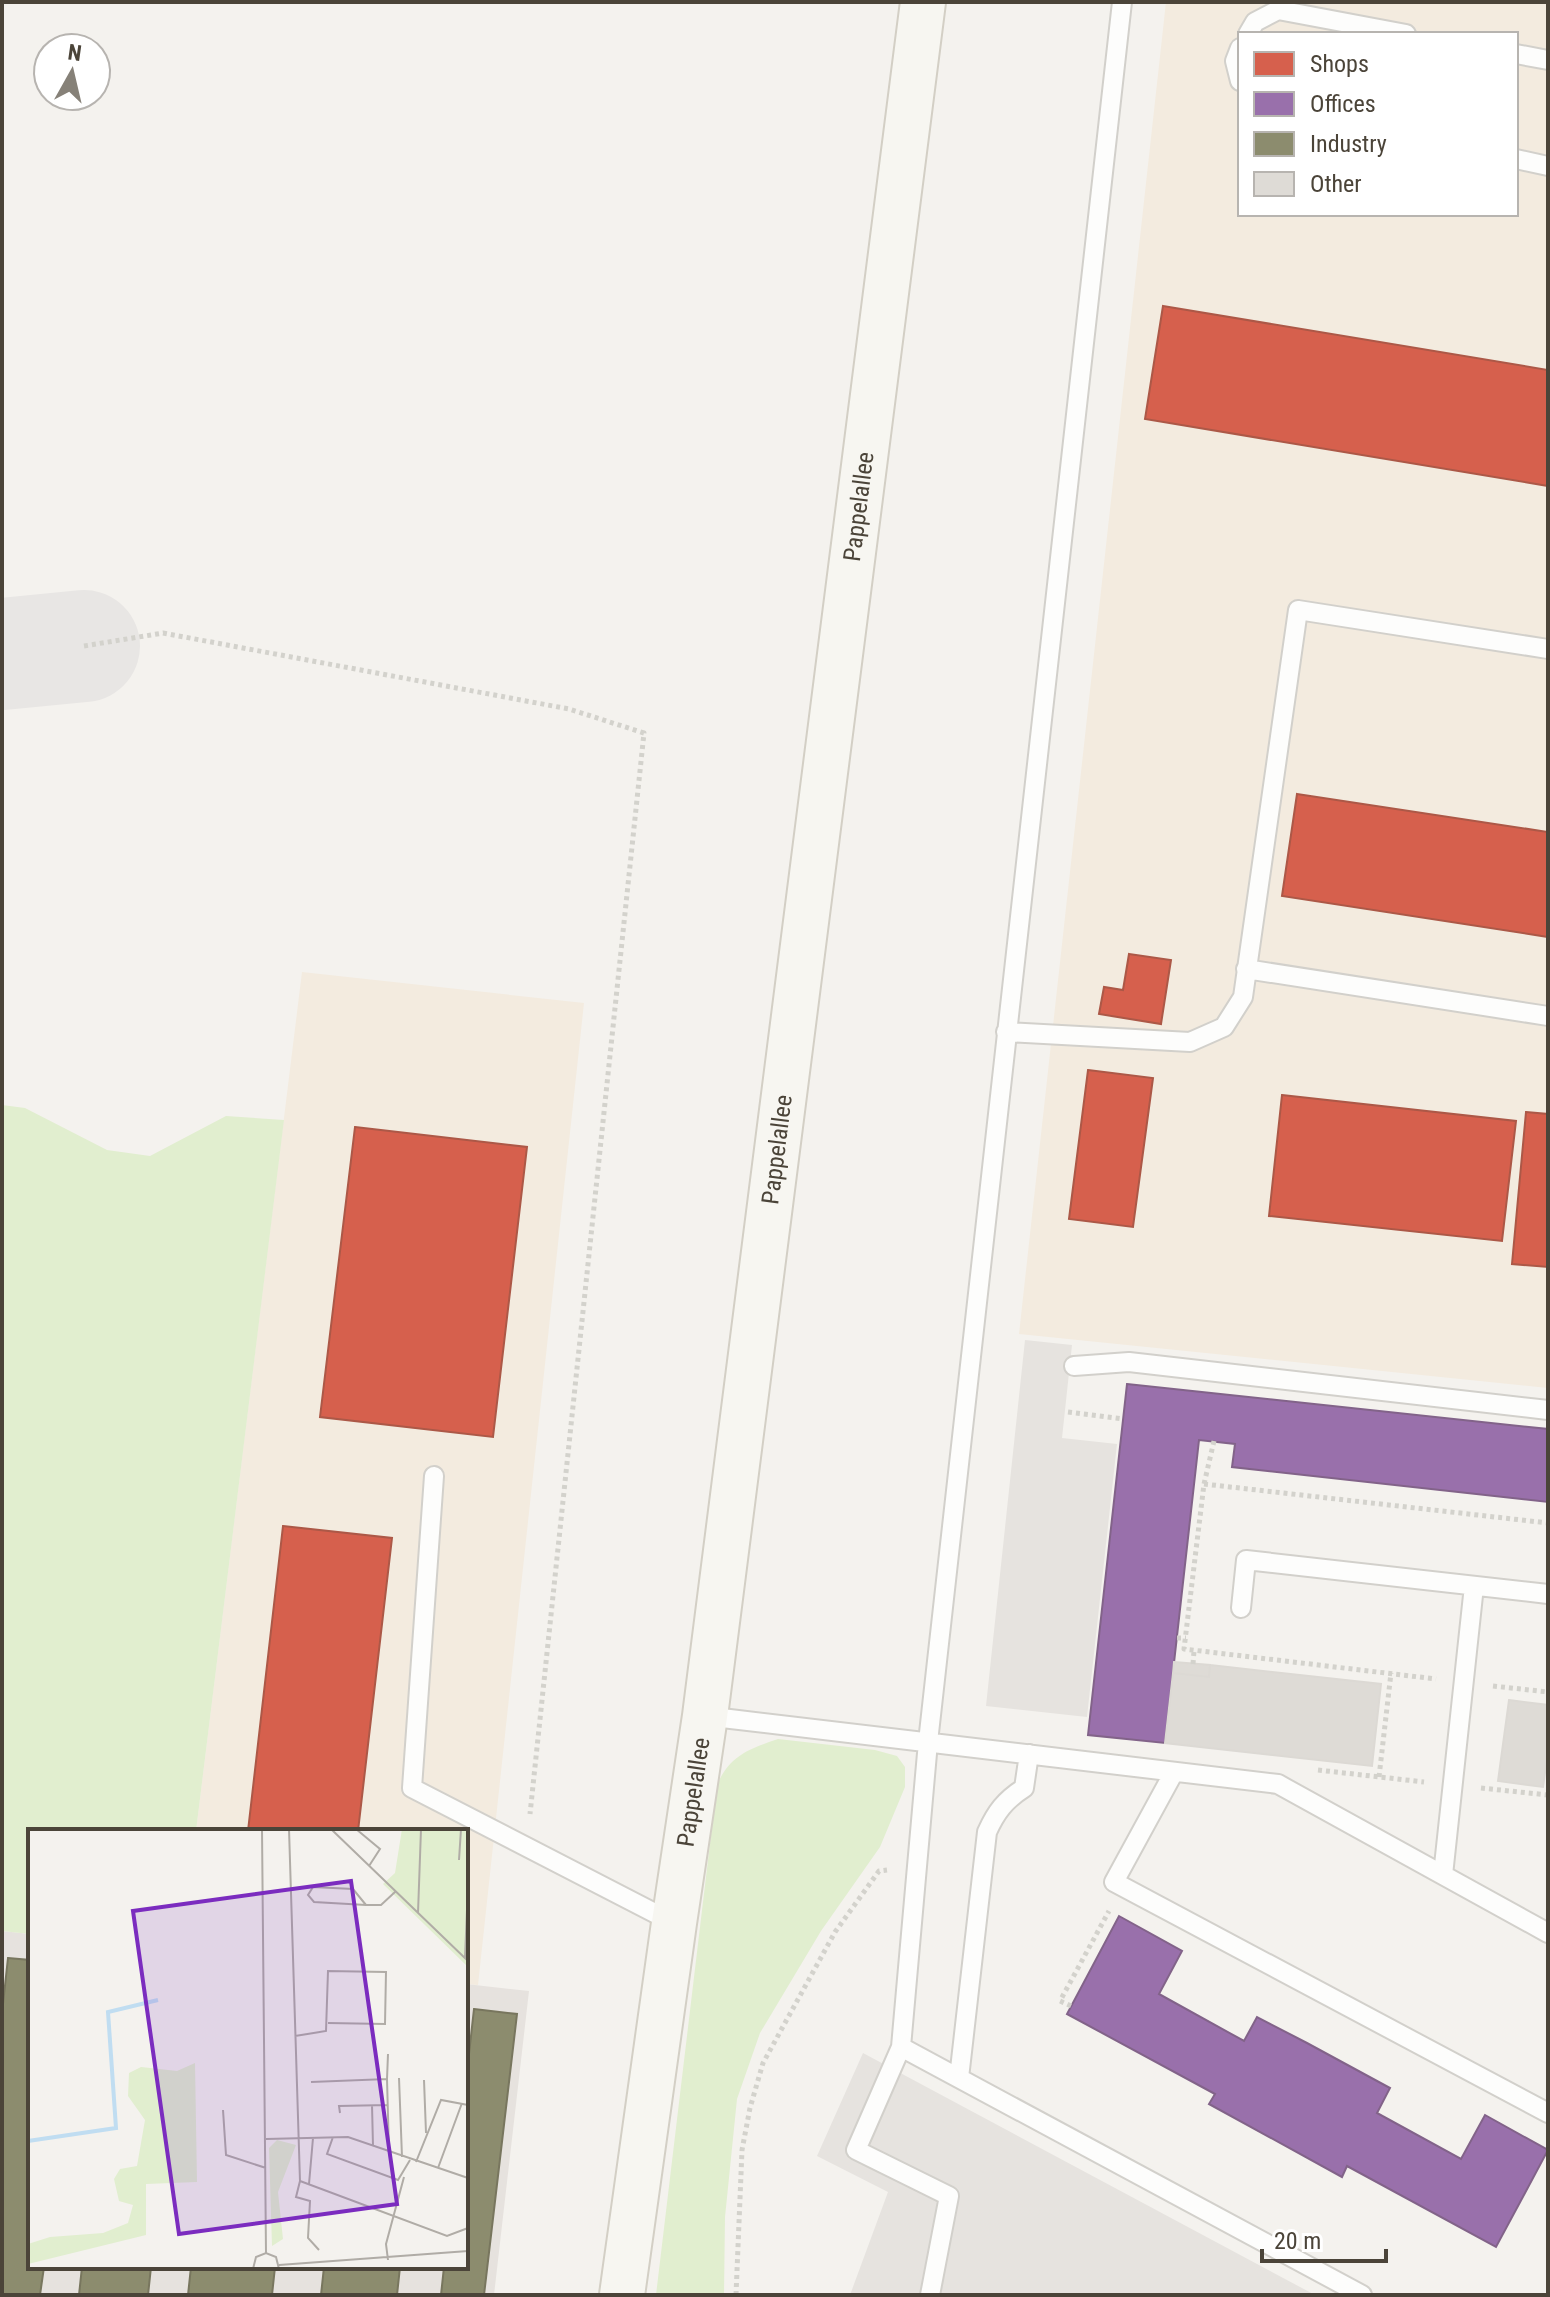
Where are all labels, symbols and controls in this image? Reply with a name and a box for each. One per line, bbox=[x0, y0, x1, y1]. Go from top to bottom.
north arrow bbox=[32, 32, 112, 112]
legend bbox=[1238, 32, 1518, 216]
text: N bbox=[66, 39, 83, 66]
text: Shops bbox=[1310, 50, 1369, 78]
text: Offices bbox=[1310, 90, 1376, 118]
text: Industry bbox=[1310, 130, 1387, 158]
text: Other bbox=[1310, 170, 1362, 198]
street label: Pappelallee bbox=[838, 450, 880, 563]
street label: Pappelallee bbox=[756, 1093, 798, 1206]
street label: Pappelallee bbox=[672, 1736, 716, 1849]
inset map bbox=[28, 1829, 468, 2269]
scale bar bbox=[1262, 2213, 1386, 2263]
text: 20 m bbox=[1274, 2227, 1321, 2255]

